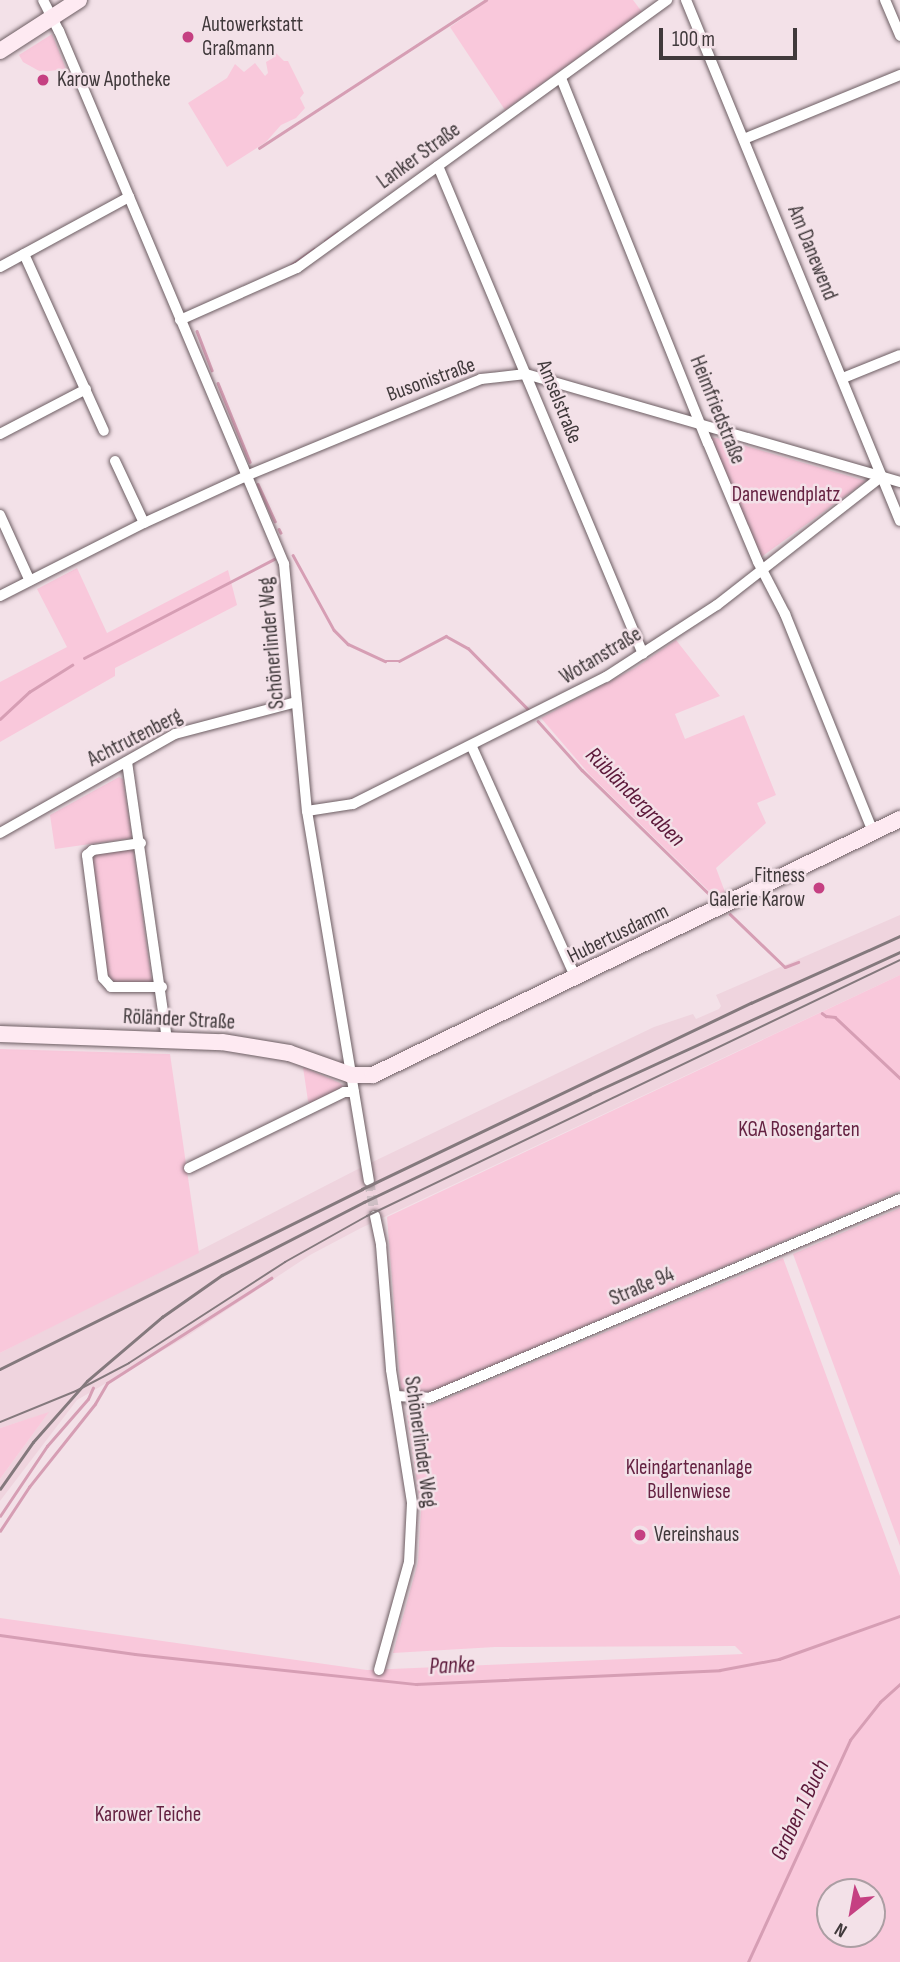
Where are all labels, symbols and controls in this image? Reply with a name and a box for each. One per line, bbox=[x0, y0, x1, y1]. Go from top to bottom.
place label: Autowerkstatt Graßmann bbox=[202, 12, 303, 62]
scale bar bbox=[662, 14, 800, 58]
text: 100 m bbox=[672, 27, 715, 52]
marker: Autowerkstatt Graßmann bbox=[180, 29, 196, 45]
place label: Karow Apotheke bbox=[57, 67, 171, 93]
marker: Karow Apotheke bbox=[35, 72, 51, 88]
street label: Lanker Straße bbox=[372, 117, 466, 195]
street label: Am Danewend bbox=[782, 202, 842, 304]
street label: Busonistraße bbox=[383, 352, 479, 408]
street label: Heimfriedstraße bbox=[684, 352, 750, 468]
street label: Amselstraße bbox=[531, 357, 587, 447]
park label: Danewendplatz bbox=[732, 482, 840, 508]
street label: Schönerlinder Weg bbox=[254, 576, 290, 710]
street label: Wotanstraße bbox=[556, 622, 646, 690]
street label: Achtrutenberg bbox=[84, 703, 186, 773]
water label: Rübländergraben bbox=[579, 741, 691, 853]
place label: Fitness Galerie Karow bbox=[709, 863, 805, 913]
marker: Fitness Galerie Karow bbox=[811, 880, 827, 896]
street label: Hubertusdamm bbox=[563, 899, 673, 969]
street label: Röländer Straße bbox=[122, 1004, 236, 1036]
park label: KGA Rosengarten bbox=[738, 1117, 860, 1143]
street label: Straße 94 bbox=[606, 1262, 678, 1312]
street label: Schönerlinder Weg bbox=[398, 1375, 442, 1509]
park label: Kleingartenanlage Bullenwiese bbox=[626, 1455, 752, 1505]
place label: Vereinshaus bbox=[654, 1522, 739, 1548]
marker: Vereinshaus bbox=[632, 1527, 648, 1543]
water label: Panke bbox=[428, 1651, 476, 1681]
water label: Graben 1 Buch bbox=[765, 1755, 835, 1865]
park label: Karower Teiche bbox=[95, 1802, 201, 1828]
north arrow bbox=[816, 1878, 886, 1948]
text: N bbox=[831, 1917, 851, 1942]

